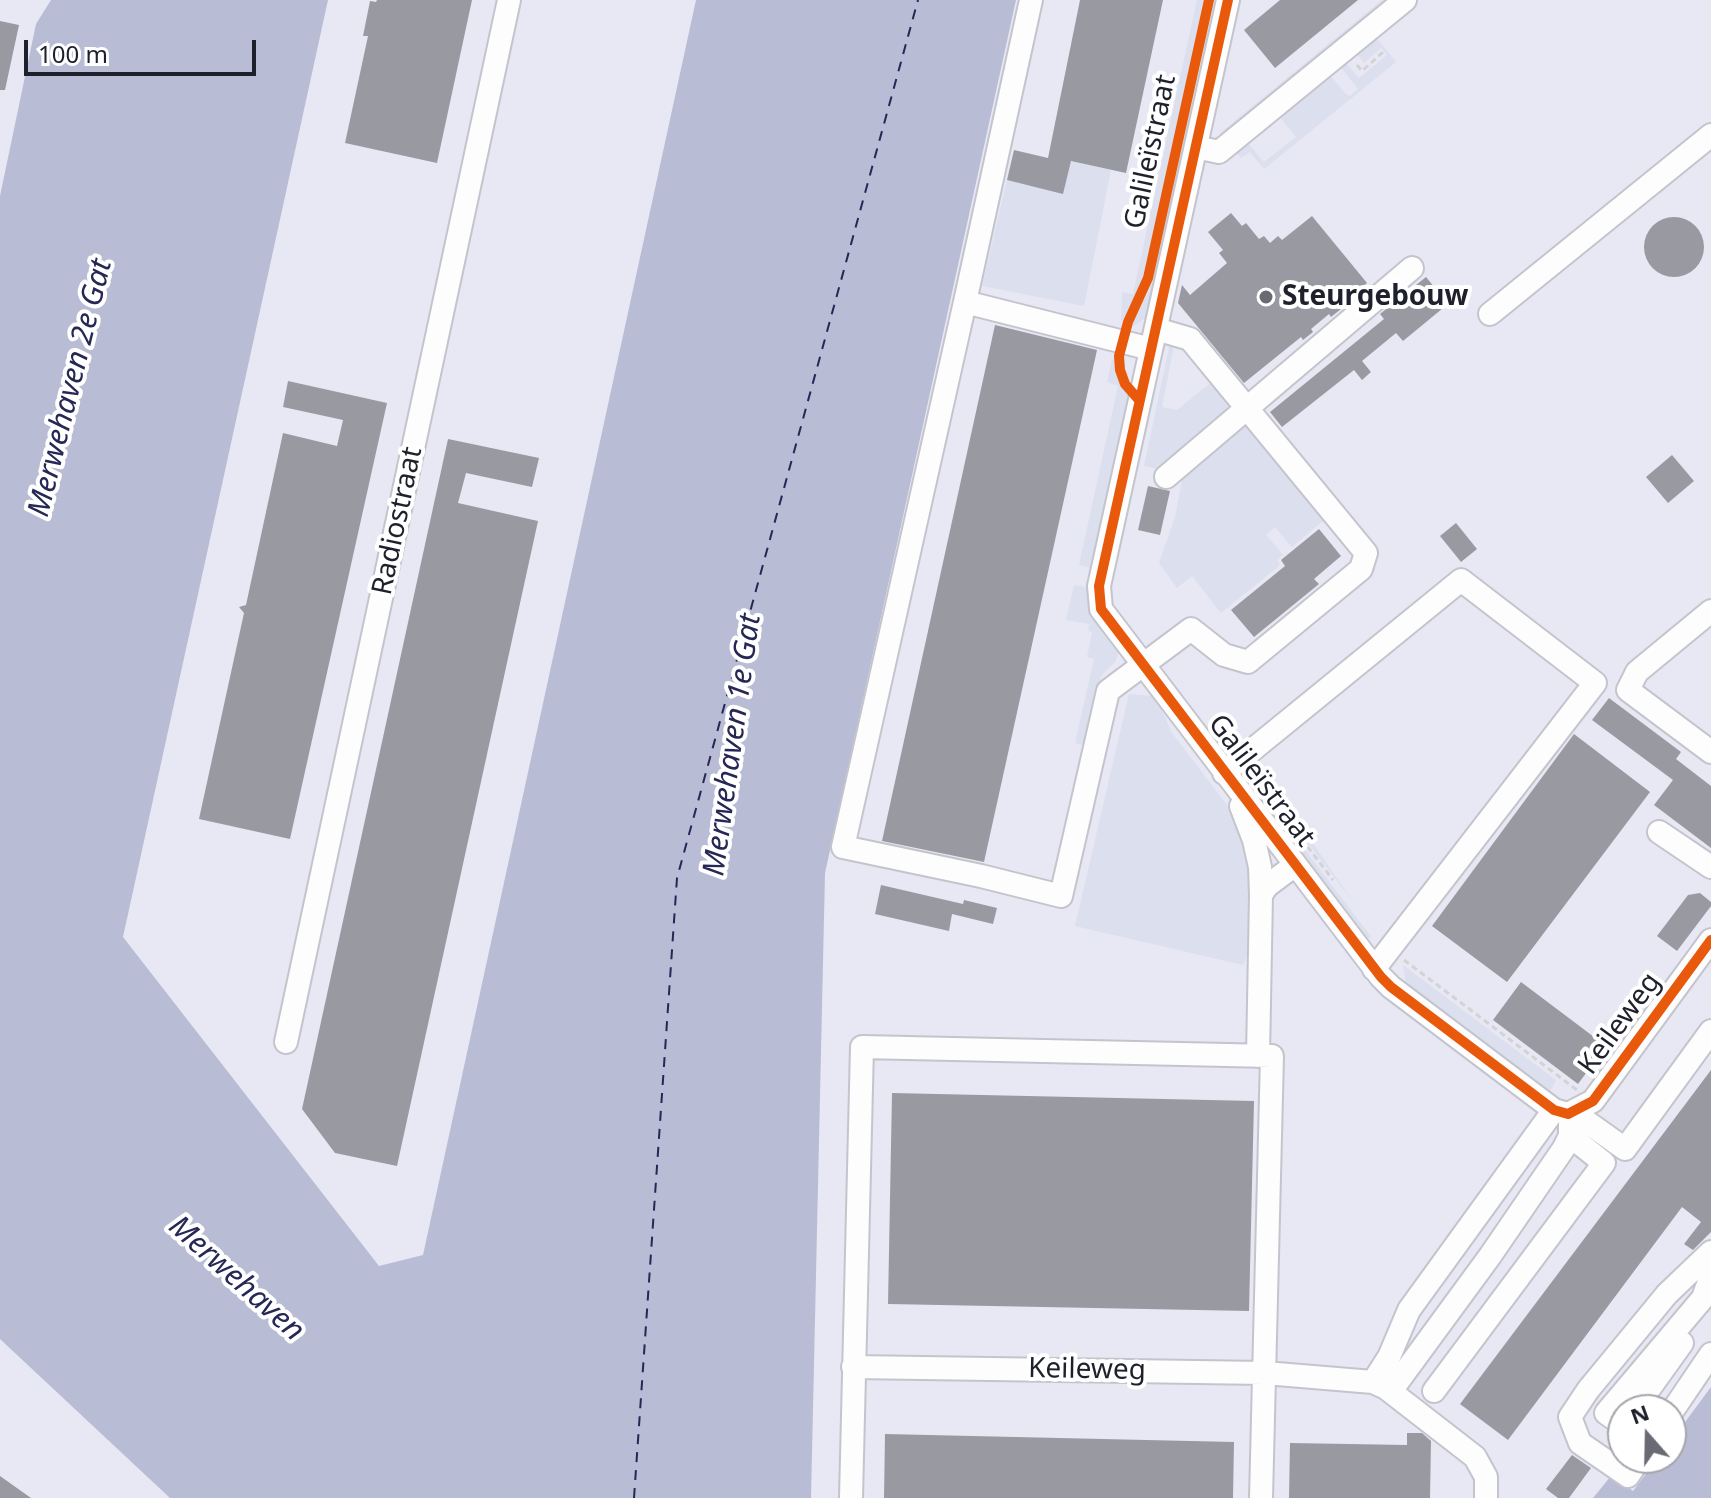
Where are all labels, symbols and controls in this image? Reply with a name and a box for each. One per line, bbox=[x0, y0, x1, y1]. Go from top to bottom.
scale bar bbox=[28, 24, 260, 74]
text: 100 m bbox=[38, 37, 108, 70]
street label: Galileïstraat bbox=[1118, 72, 1184, 232]
water label: Merwehaven 2e Gat bbox=[22, 256, 120, 520]
place label: Steurgebouw bbox=[1282, 280, 1469, 314]
marker: Steurgebouw bbox=[1257, 288, 1275, 306]
street label: Radiostraat bbox=[366, 444, 430, 598]
water label: Merwehaven 1e Gat bbox=[697, 612, 769, 878]
street label: Galileïstraat bbox=[1200, 708, 1322, 854]
street label: Keileweg bbox=[1572, 966, 1668, 1082]
water label: Merwehaven bbox=[161, 1209, 311, 1349]
street label: Keileweg bbox=[1028, 1352, 1146, 1388]
north arrow bbox=[1607, 1394, 1687, 1474]
text: N bbox=[1626, 1396, 1653, 1430]

